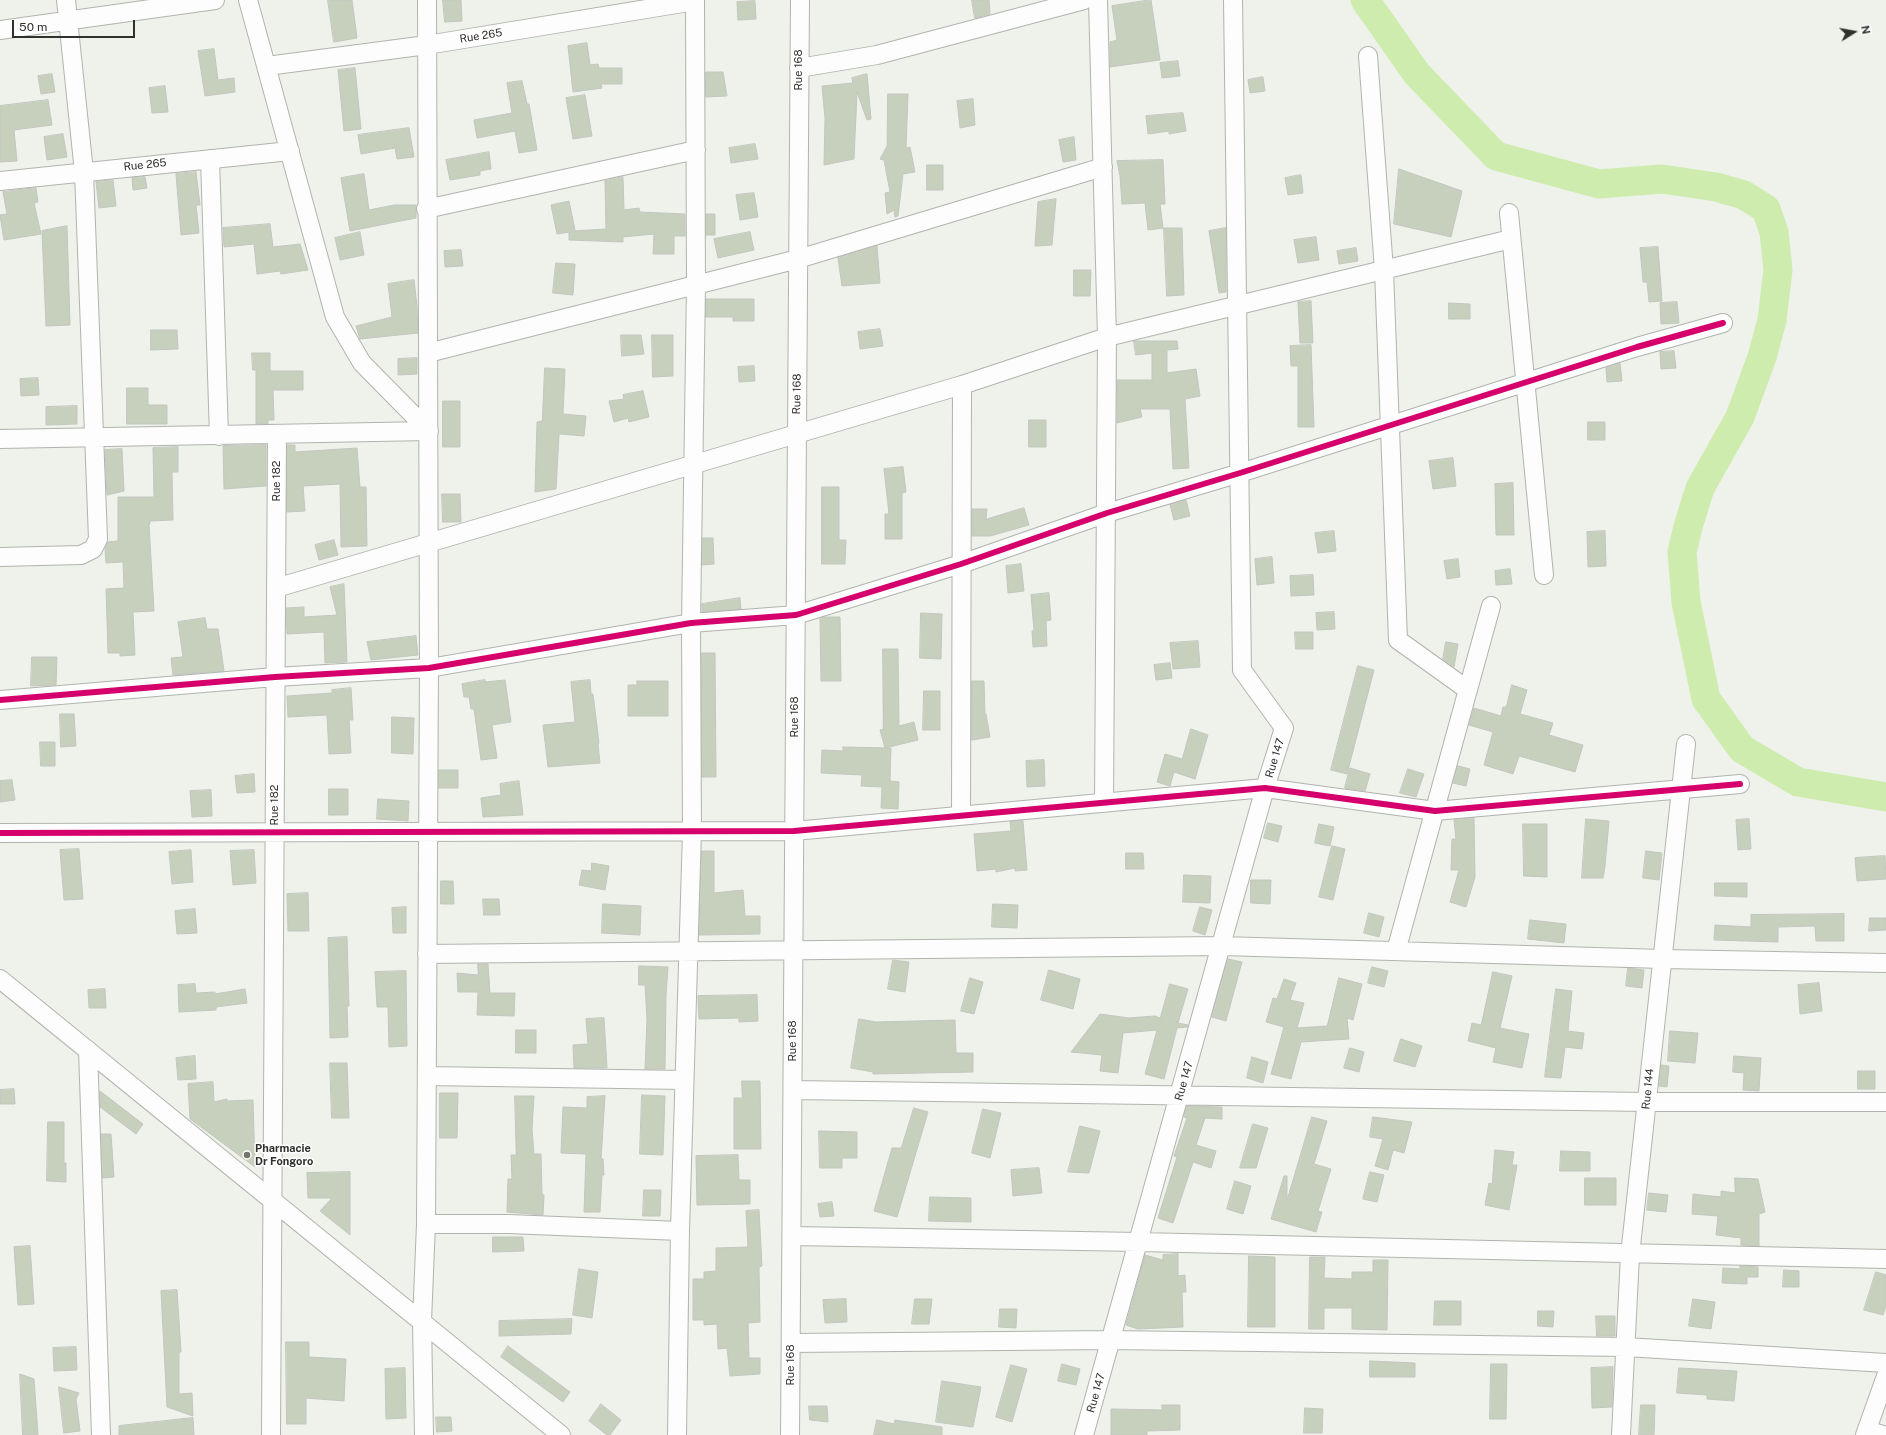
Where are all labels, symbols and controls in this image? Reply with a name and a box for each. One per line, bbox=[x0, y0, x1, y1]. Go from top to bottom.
scale bar bbox=[14, 12, 137, 38]
north arrow bbox=[1834, 12, 1874, 52]
text: 50 m bbox=[19, 20, 47, 34]
text: N bbox=[1859, 24, 1872, 35]
street label: Rue 265 bbox=[459, 26, 503, 46]
street label: Rue 168 bbox=[792, 49, 806, 91]
street label: Rue 265 bbox=[123, 156, 167, 174]
street label: Rue 168 bbox=[790, 373, 804, 415]
street label: Rue 182 bbox=[270, 461, 284, 501]
street label: Rue 168 bbox=[788, 696, 802, 738]
street label: Rue 147 bbox=[1263, 737, 1287, 779]
street label: Rue 182 bbox=[268, 785, 282, 825]
street label: Rue 168 bbox=[786, 1020, 800, 1062]
street label: Rue 147 bbox=[1172, 1060, 1196, 1102]
street label: Rue 144 bbox=[1639, 1068, 1657, 1110]
place label: Pharmacie Dr Fongoro bbox=[255, 1142, 313, 1168]
marker: Pharmacie Dr Fongoro bbox=[242, 1150, 252, 1160]
street label: Rue 168 bbox=[784, 1344, 798, 1386]
street label: Rue 147 bbox=[1084, 1372, 1108, 1414]

